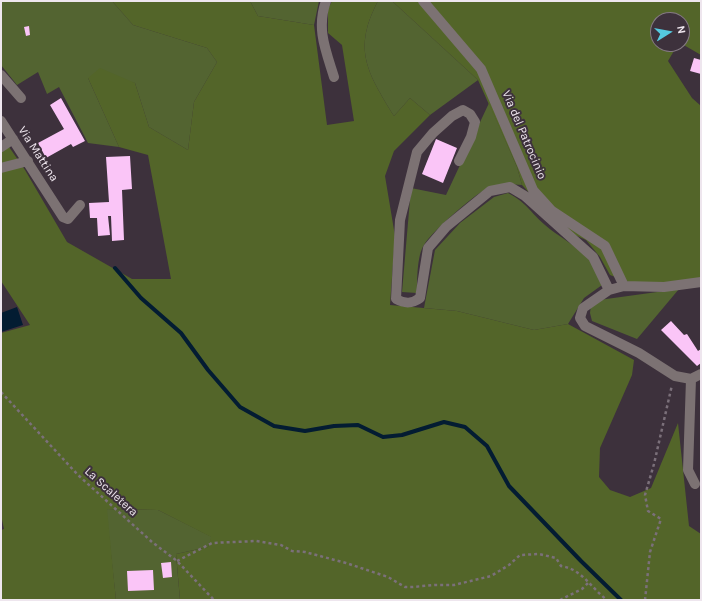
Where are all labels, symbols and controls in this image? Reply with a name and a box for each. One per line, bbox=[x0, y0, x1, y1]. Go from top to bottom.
north arrow bbox=[650, 12, 690, 52]
text: N bbox=[674, 25, 688, 35]
street label: Via del Patrocinio bbox=[499, 88, 549, 182]
street label: Via Mattina bbox=[15, 124, 61, 184]
street label: La Scaletera bbox=[82, 464, 140, 520]

